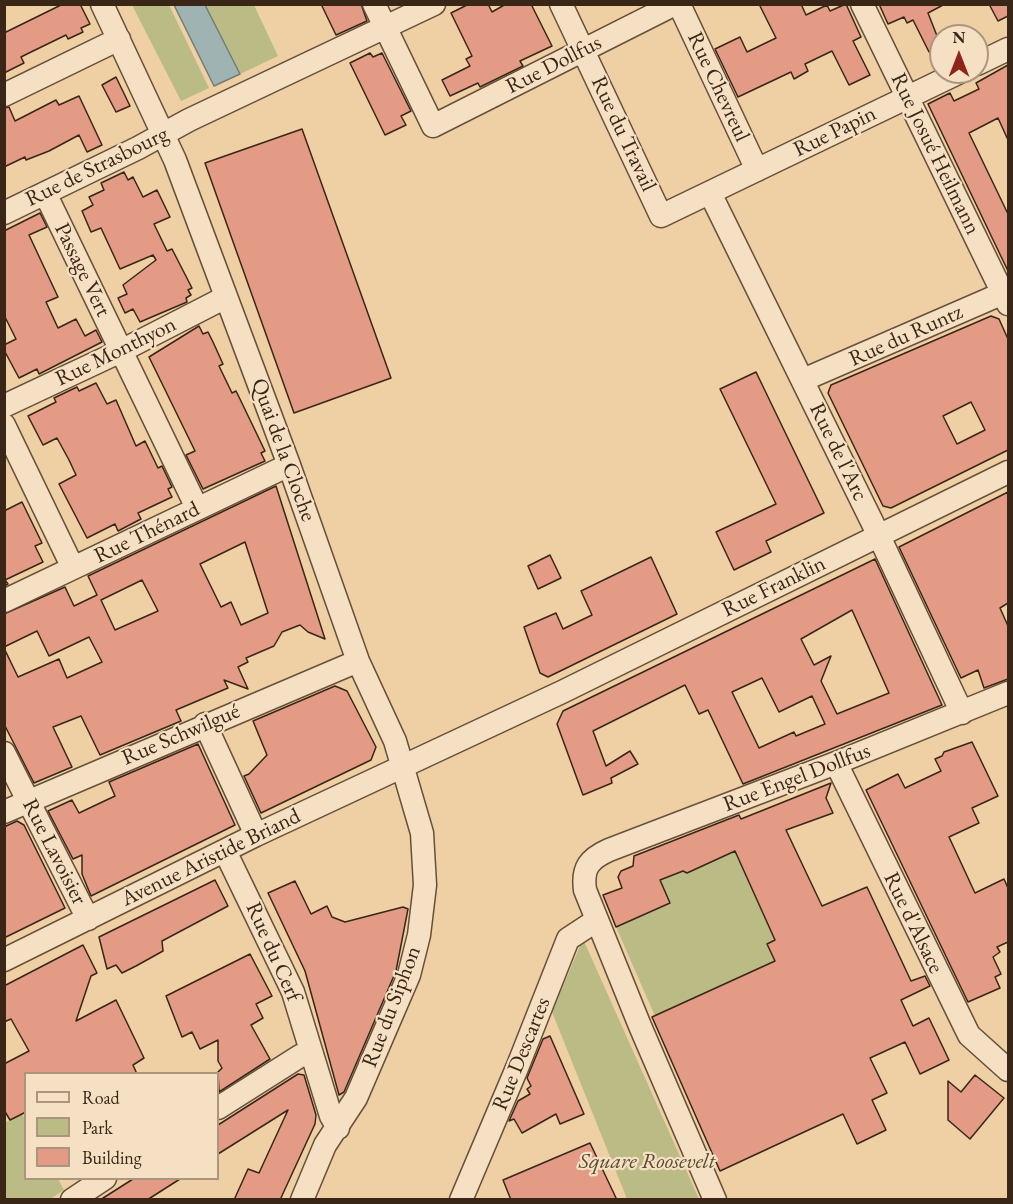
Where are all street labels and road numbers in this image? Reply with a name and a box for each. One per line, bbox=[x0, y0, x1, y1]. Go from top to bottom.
street label: Rue Chevreul bbox=[681, 28, 755, 146]
street label: Rue Dollfus bbox=[502, 30, 606, 100]
street label: Rue Josué Heilmann bbox=[884, 69, 986, 239]
street label: Rue du Travail bbox=[585, 72, 661, 196]
street label: Rue Papin bbox=[789, 101, 881, 163]
street label: Rue de Strasbourg bbox=[21, 121, 173, 213]
street label: Passage Vert bbox=[48, 219, 116, 321]
street label: Rue du Runtz bbox=[845, 299, 967, 373]
street label: Rue Monthyon bbox=[51, 311, 181, 393]
street label: Quai de la Cloche bbox=[245, 375, 321, 525]
street label: Rue de l'Arc bbox=[803, 399, 873, 505]
street label: Rue Thénard bbox=[90, 496, 204, 570]
street label: Rue Franklin bbox=[718, 551, 830, 623]
street label: Rue Schwilgué bbox=[118, 698, 244, 772]
street label: Rue Engel Dollfus bbox=[720, 738, 874, 818]
street label: Rue Lavoisier bbox=[16, 795, 92, 909]
street label: Avenue Aristide Briand bbox=[117, 803, 305, 913]
street label: Rue d'Alsace bbox=[877, 868, 949, 978]
street label: Rue du Cerf bbox=[239, 898, 307, 1006]
street label: Rue du Siphon bbox=[357, 943, 427, 1071]
street label: Rue Descartes bbox=[487, 993, 557, 1115]

